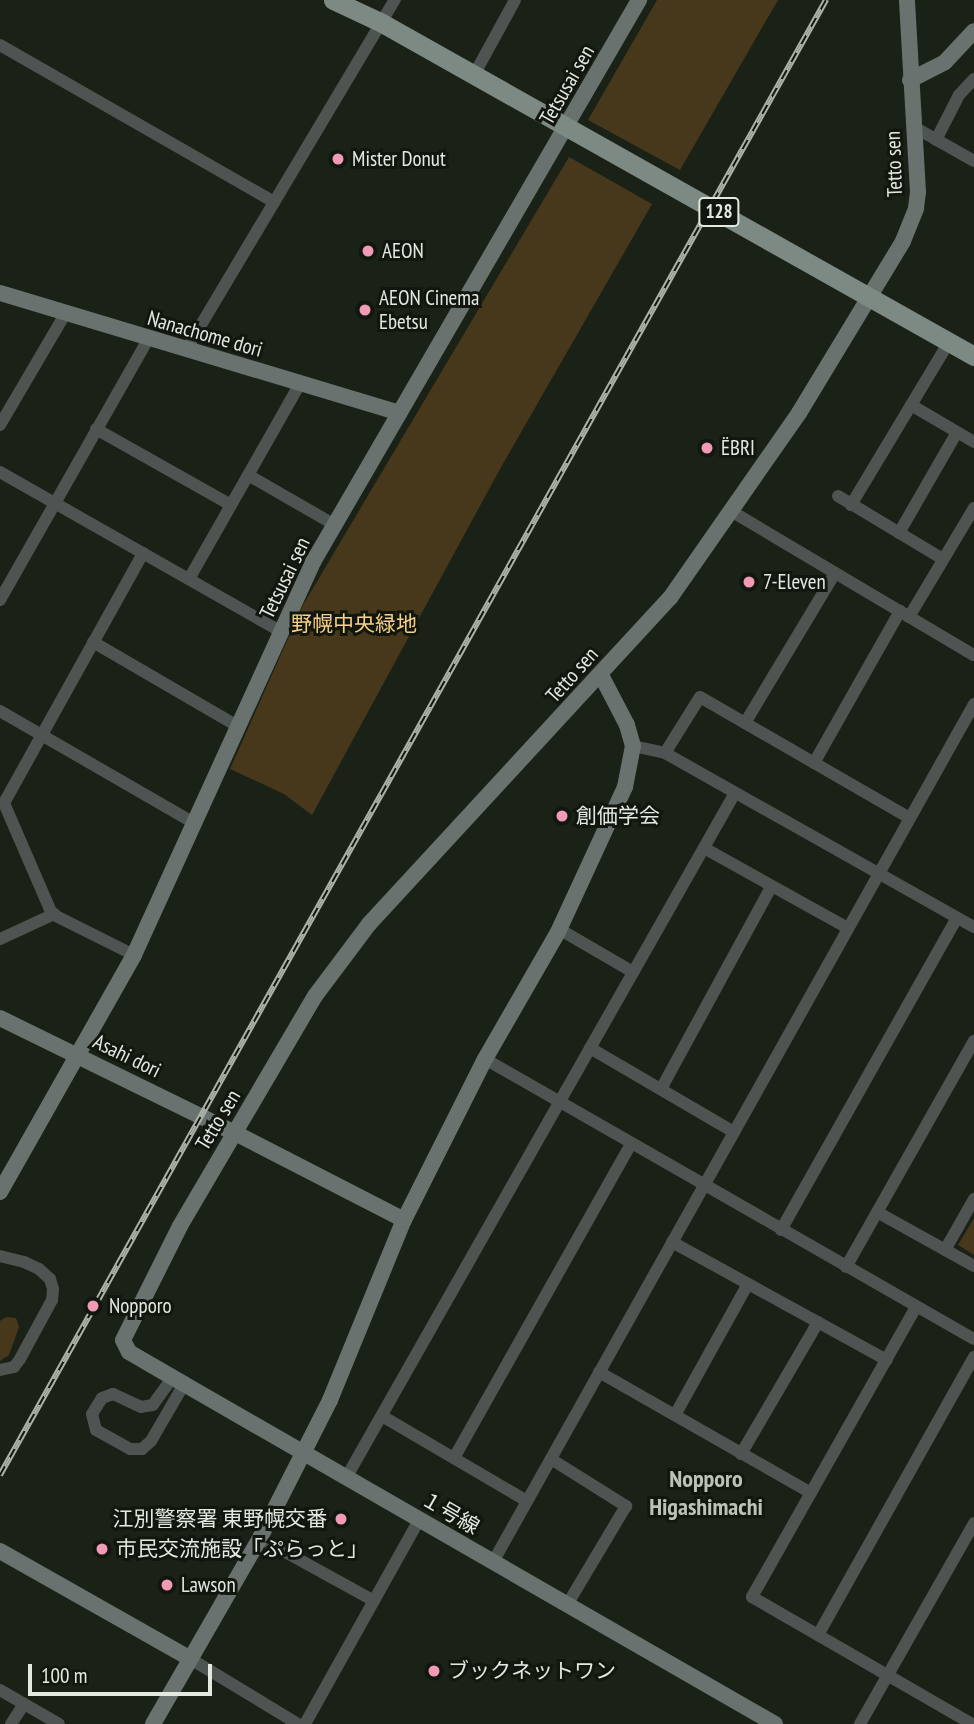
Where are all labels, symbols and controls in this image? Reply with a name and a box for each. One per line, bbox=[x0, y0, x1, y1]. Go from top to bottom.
street label: Tetsusai sen bbox=[534, 41, 600, 129]
street label: Tetto sen bbox=[880, 131, 908, 197]
place label: Mister Donut bbox=[352, 146, 446, 172]
marker: Mister Donut bbox=[330, 151, 346, 167]
road number: 128 bbox=[698, 196, 740, 228]
place label: AEON bbox=[382, 238, 424, 264]
marker: AEON bbox=[360, 243, 376, 259]
place label: AEON Cinema Ebetsu bbox=[379, 285, 479, 335]
marker: AEON Cinema Ebetsu bbox=[357, 302, 373, 318]
street label: Nanachome dori bbox=[145, 306, 265, 362]
place label: ËBRI bbox=[721, 435, 755, 461]
marker: ËBRI bbox=[699, 440, 715, 456]
street label: Tetsusai sen bbox=[255, 533, 315, 623]
place label: 7-Eleven bbox=[763, 569, 826, 595]
marker: 7-Eleven bbox=[741, 574, 757, 590]
park label: 野幌中央緑地 bbox=[291, 611, 417, 637]
street label: Tetto sen bbox=[541, 642, 603, 708]
place label: 創価学会 bbox=[576, 803, 660, 829]
marker: 創価学会 bbox=[554, 808, 570, 824]
street label: Asahi dori bbox=[89, 1029, 165, 1083]
street label: Tetto sen bbox=[190, 1085, 246, 1155]
place label: Nopporo bbox=[109, 1293, 172, 1319]
marker: Nopporo bbox=[83, 1296, 103, 1316]
district label: Nopporo Higashimachi bbox=[649, 1465, 763, 1521]
street label: １号線 bbox=[416, 1486, 484, 1540]
place label: 江別警察署 東野幌交番 bbox=[113, 1506, 327, 1532]
marker: 江別警察署 東野幌交番 bbox=[333, 1511, 349, 1527]
place label: 市民交流施設「ぷらっと」 bbox=[116, 1536, 368, 1562]
marker: 市民交流施設「ぷらっと」 bbox=[94, 1541, 110, 1557]
place label: Lawson bbox=[181, 1572, 236, 1598]
marker: Lawson bbox=[159, 1577, 175, 1593]
scale bar bbox=[32, 1650, 215, 1694]
place label: ブックネットワン bbox=[448, 1658, 616, 1684]
text: 100 m bbox=[41, 1662, 87, 1689]
marker: ブックネットワン bbox=[426, 1663, 442, 1679]

